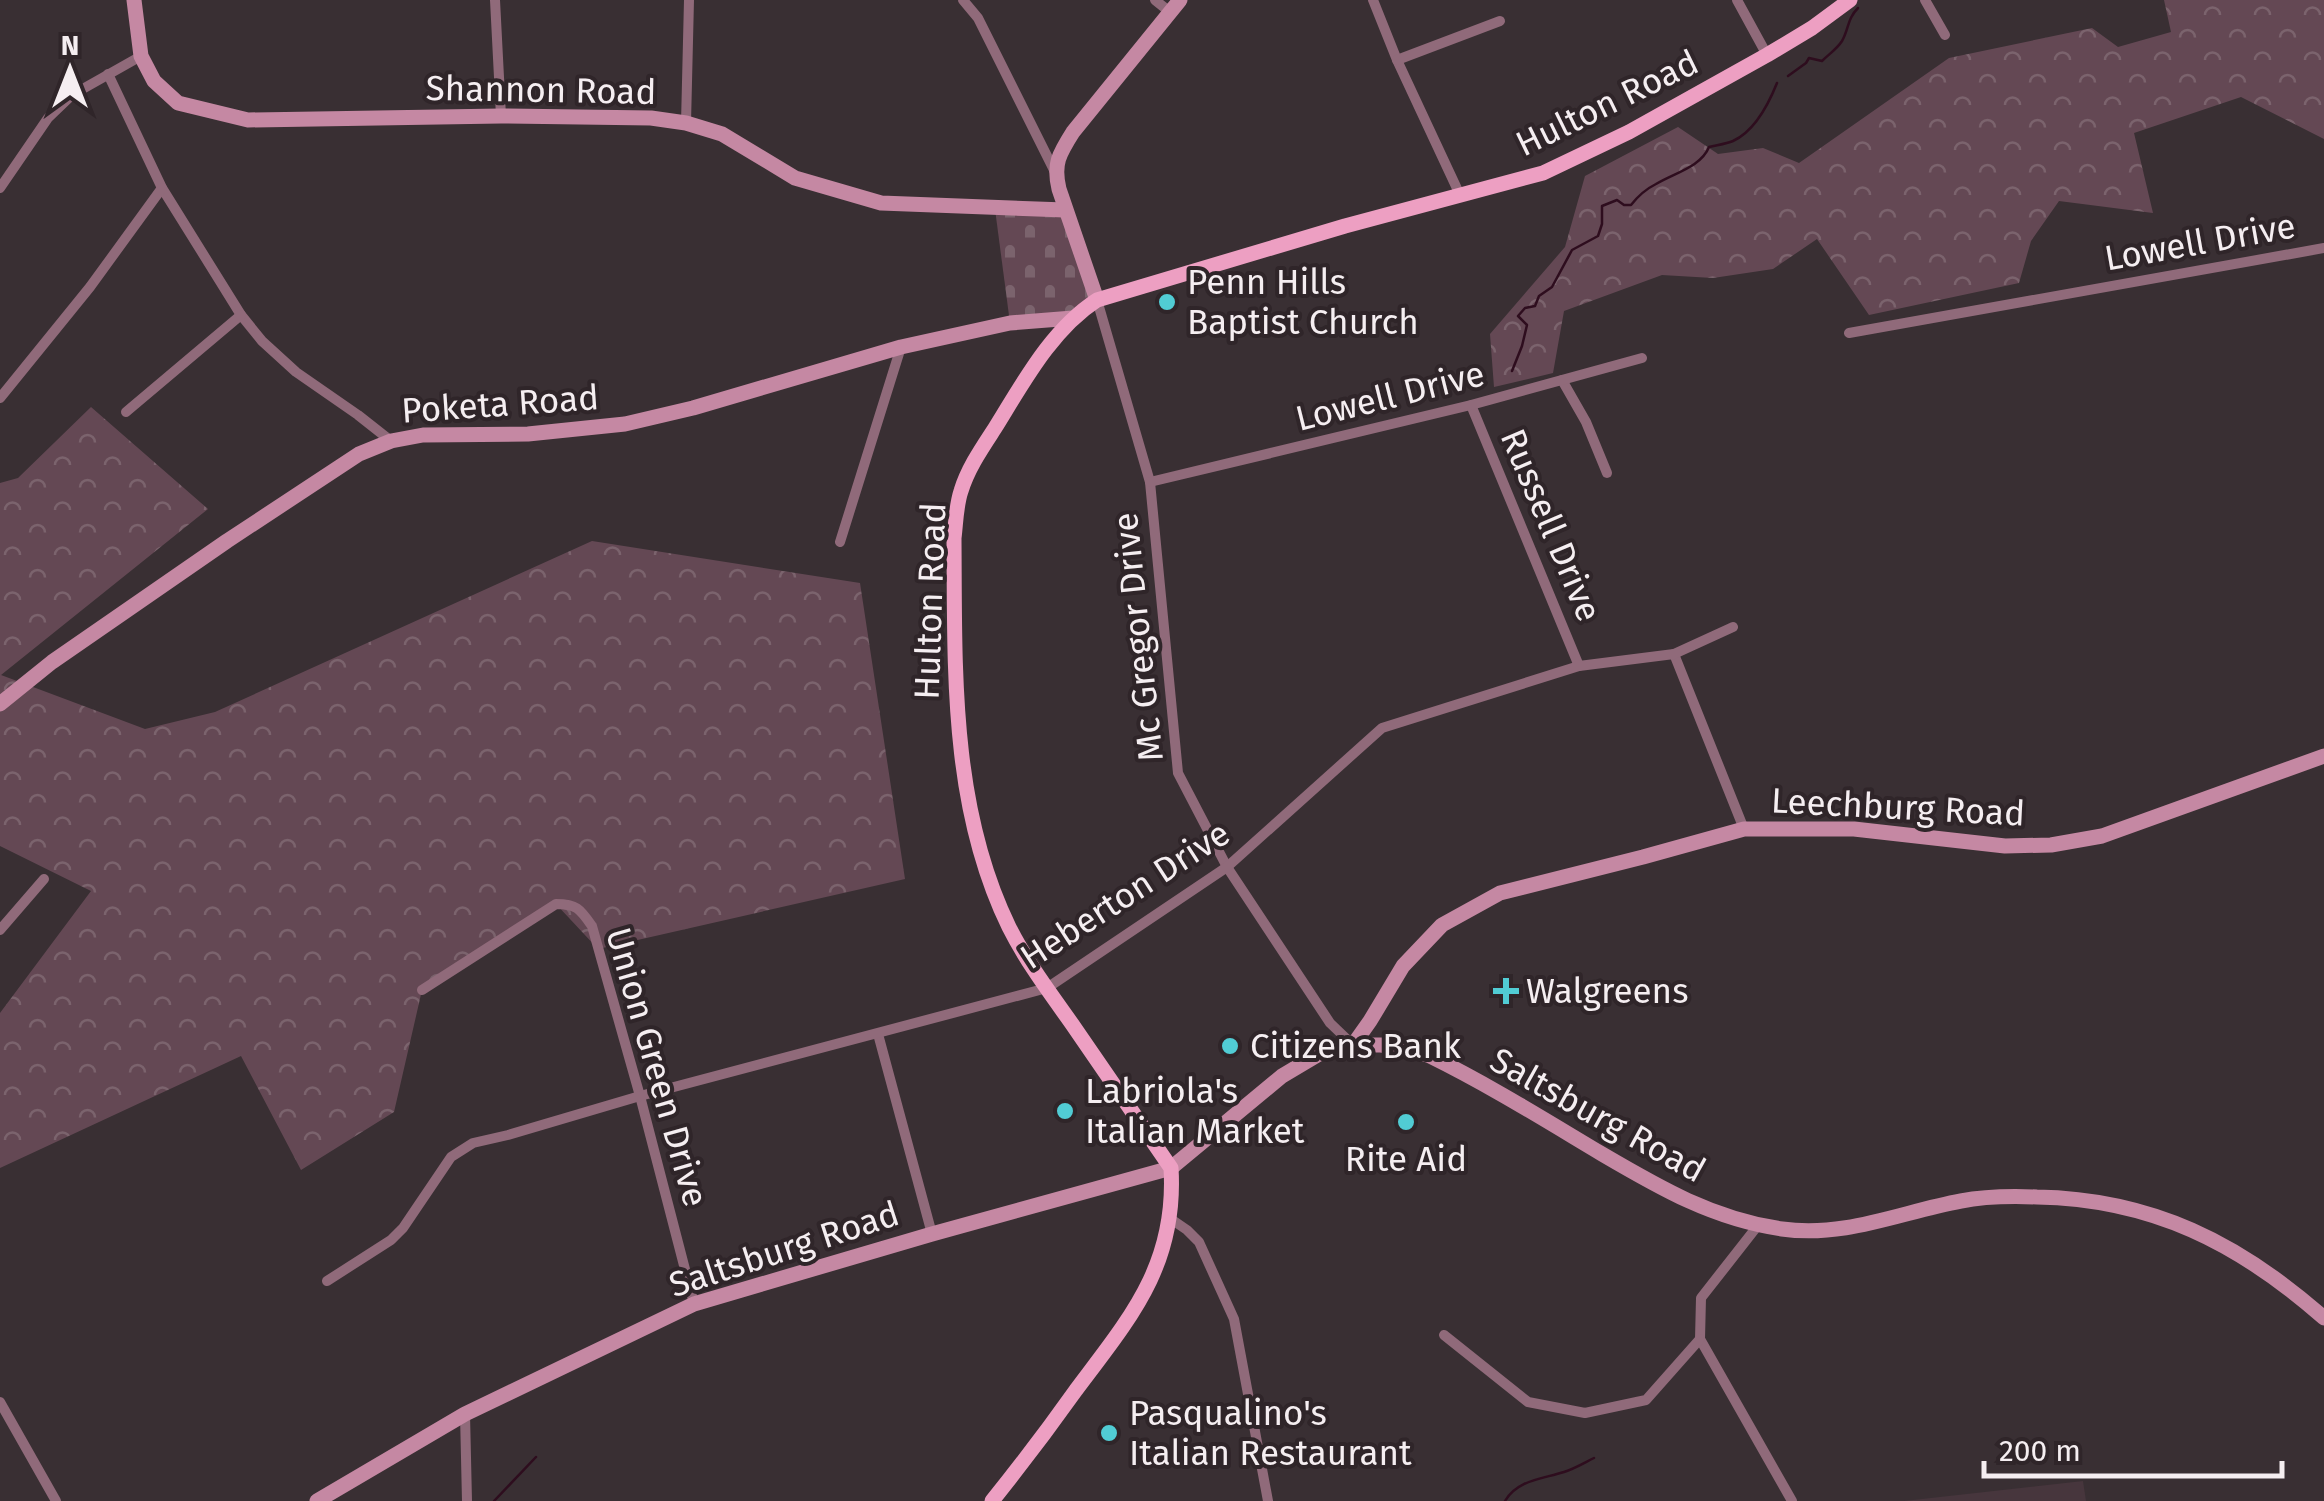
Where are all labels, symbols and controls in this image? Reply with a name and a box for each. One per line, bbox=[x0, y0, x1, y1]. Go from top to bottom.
north arrow bbox=[20, 20, 120, 120]
text: N bbox=[61, 29, 79, 62]
street label: Hulton Road bbox=[1509, 41, 1705, 165]
street label: Shannon Road bbox=[425, 67, 657, 113]
street label: Lowell Drive bbox=[2101, 205, 2299, 279]
place label: Penn Hills Baptist Church bbox=[1187, 261, 1419, 343]
marker: Penn Hills Baptist Church bbox=[1156, 291, 1178, 313]
street label: Lowell Drive bbox=[1291, 352, 1489, 440]
street label: Poketa Road bbox=[400, 376, 600, 432]
street label: Russell Drive bbox=[1492, 423, 1610, 627]
street label: Hulton Road bbox=[906, 502, 954, 700]
street label: Mc Gregor Drive bbox=[1104, 511, 1172, 763]
street label: Leechburg Road bbox=[1770, 779, 2026, 835]
street label: Heberton Drive bbox=[1013, 812, 1237, 978]
street label: Union Green Drive bbox=[597, 923, 717, 1211]
place label: Walgreens bbox=[1526, 970, 1688, 1012]
marker: Walgreens bbox=[1495, 980, 1517, 1002]
place label: Citizens Bank bbox=[1250, 1025, 1461, 1067]
marker: Citizens Bank bbox=[1219, 1035, 1241, 1057]
street label: Saltsburg Road bbox=[1483, 1039, 1713, 1191]
place label: Labriola's Italian Market bbox=[1085, 1070, 1305, 1152]
marker: Labriola's Italian Market bbox=[1054, 1100, 1076, 1122]
marker: Rite Aid bbox=[1395, 1111, 1417, 1133]
place label: Rite Aid bbox=[1345, 1138, 1467, 1180]
street label: Saltsburg Road bbox=[664, 1192, 904, 1306]
place label: Pasqualino's Italian Restaurant bbox=[1129, 1392, 1412, 1474]
scale bar bbox=[1984, 1416, 2282, 1478]
marker: Pasqualino's Italian Restaurant bbox=[1098, 1422, 1120, 1444]
text: 200 m bbox=[1999, 1433, 2081, 1469]

